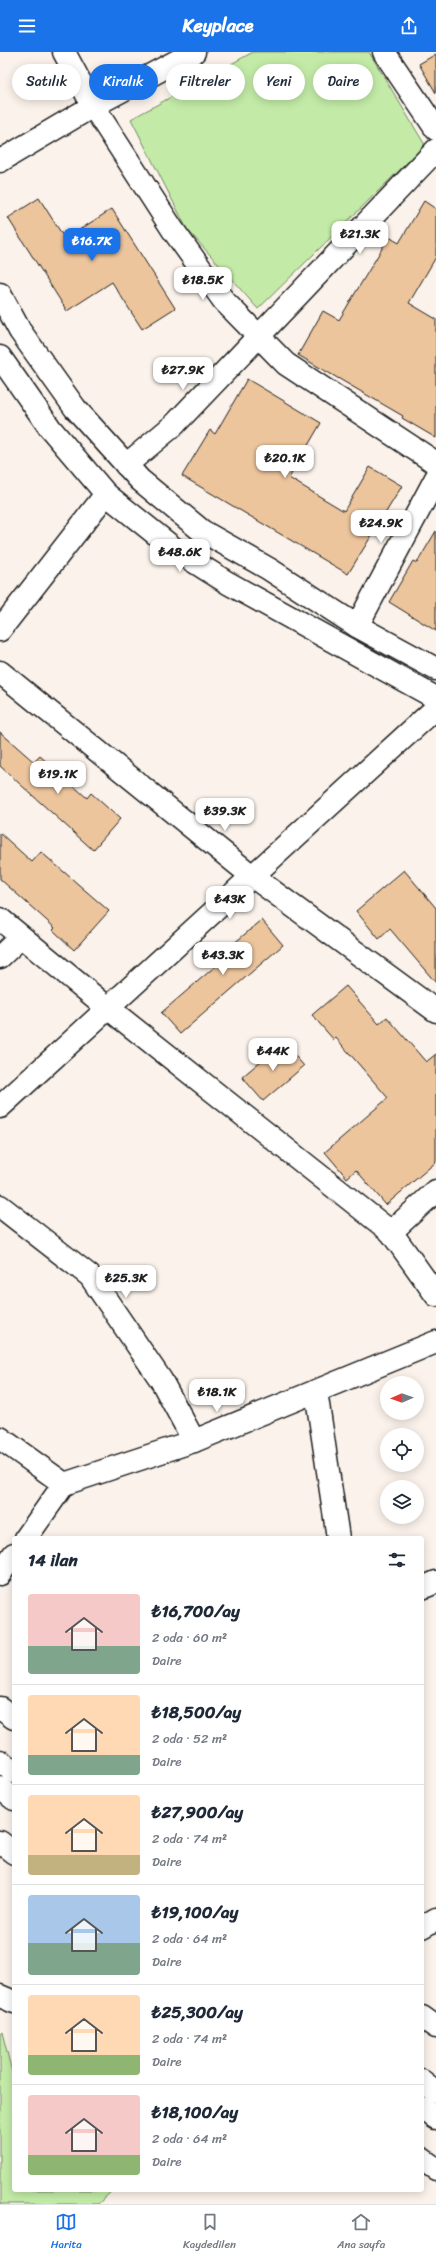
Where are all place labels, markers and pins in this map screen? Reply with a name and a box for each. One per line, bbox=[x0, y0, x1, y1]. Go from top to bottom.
pin: ₺21.3K bbox=[327, 221, 393, 255]
pin: ₺16.7K bbox=[59, 228, 125, 262]
pin: ₺18.5K bbox=[170, 267, 236, 301]
pin: ₺27.9K bbox=[150, 357, 216, 391]
pin: ₺20.1K bbox=[252, 445, 318, 479]
pin: ₺24.9K bbox=[348, 510, 414, 544]
pin: ₺48.6K bbox=[147, 539, 213, 573]
pin: ₺19.1K bbox=[25, 761, 91, 795]
pin: ₺39.3K bbox=[192, 798, 258, 832]
pin: ₺43K bbox=[206, 886, 254, 920]
pin: ₺43.3K bbox=[190, 942, 256, 976]
pin: ₺44K bbox=[249, 1038, 297, 1072]
pin: ₺25.3K bbox=[93, 1265, 159, 1299]
pin: ₺18.1K bbox=[184, 1379, 250, 1413]

